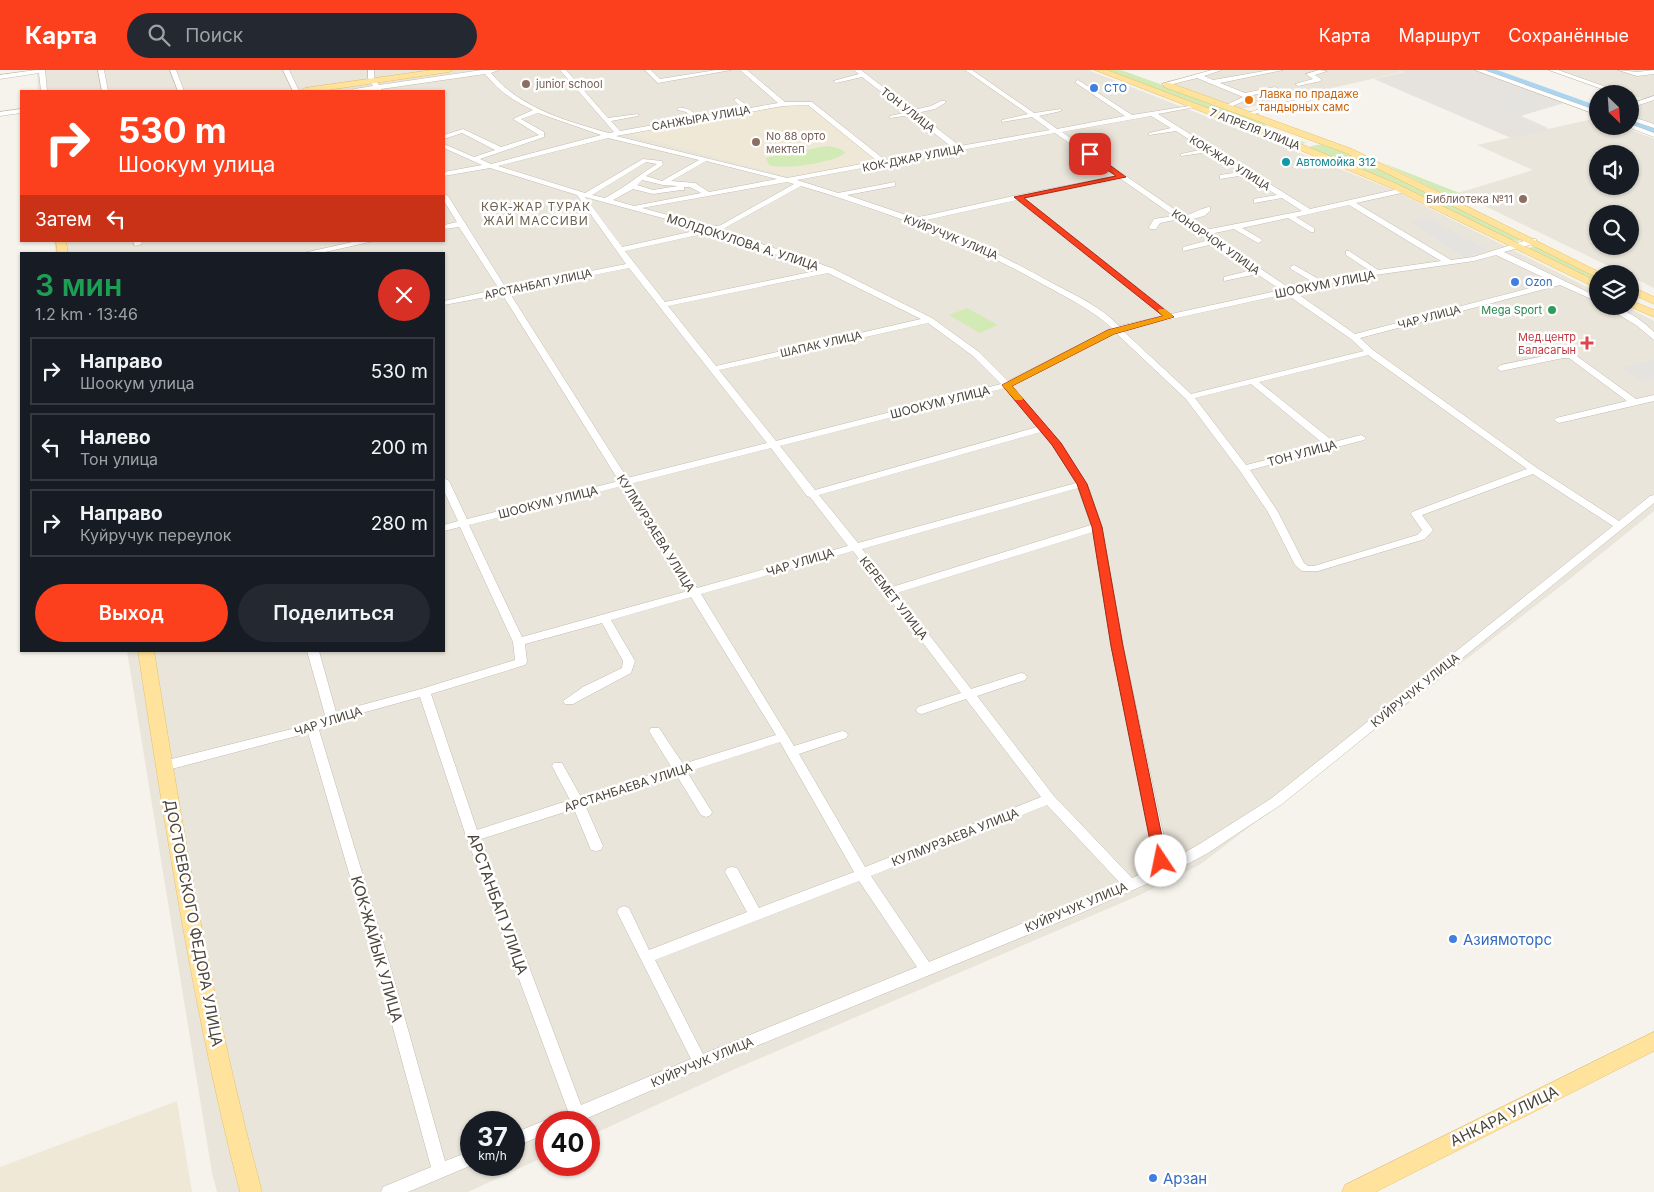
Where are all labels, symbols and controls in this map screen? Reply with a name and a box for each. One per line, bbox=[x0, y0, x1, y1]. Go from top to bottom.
search box bbox=[127, 13, 477, 58]
text: Карта bbox=[25, 21, 97, 50]
icon: search bbox=[145, 21, 173, 49]
text: Поиск bbox=[185, 24, 243, 47]
text: Карта bbox=[1319, 25, 1371, 46]
text: Маршрут bbox=[1399, 25, 1480, 46]
text: Сохранённые bbox=[1508, 25, 1629, 46]
place label: junior school bbox=[535, 77, 603, 91]
marker: junior school bbox=[520, 78, 532, 90]
place label: СТО bbox=[1104, 81, 1127, 95]
marker: СТО bbox=[1088, 82, 1100, 94]
street label: ТОН УЛИЦА bbox=[878, 84, 938, 136]
north arrow bbox=[1589, 85, 1639, 135]
map controls bbox=[1589, 85, 1639, 315]
place label: Лавка по прадаже тандырных самс bbox=[1259, 87, 1359, 114]
marker: Лавка по прадаже тандырных самс bbox=[1243, 94, 1255, 106]
street label: САНЖЫРА УЛИЦА bbox=[651, 102, 752, 134]
street label: 7 АПРЕЛЯ УЛИЦА bbox=[1208, 105, 1303, 153]
text: 530 m bbox=[118, 109, 227, 151]
icon: right bbox=[35, 110, 100, 175]
place label: No 88 орто мектеп bbox=[766, 129, 826, 156]
street label: КОК-ЖАР УЛИЦА bbox=[1187, 132, 1273, 194]
pin bbox=[1069, 133, 1111, 175]
marker: No 88 орто мектеп bbox=[750, 136, 762, 148]
icon: arrive bbox=[1076, 140, 1104, 168]
street label: КОК-ДЖАР УЛИЦА bbox=[861, 141, 965, 175]
button: sound bbox=[1589, 145, 1639, 195]
text: Шоокум улица bbox=[118, 151, 275, 177]
place label: Автомойка 312 bbox=[1296, 155, 1376, 169]
marker: Автомойка 312 bbox=[1280, 156, 1292, 168]
place label: Библиотека №11 bbox=[1426, 192, 1513, 206]
marker: Библиотека №11 bbox=[1517, 193, 1529, 205]
district label: КӨК-ЖАР ТУРАК ЖАЙ МАССИВИ bbox=[481, 199, 591, 228]
icon: left bbox=[102, 205, 130, 233]
button: search bbox=[1589, 205, 1639, 255]
street label: КОНОРЧОК УЛИЦА bbox=[1169, 206, 1263, 278]
text: Затем bbox=[35, 208, 92, 231]
street label: МОЛДОКУЛОВА А. УЛИЦА bbox=[665, 210, 821, 274]
street label: КУЙРУЧУК УЛИЦА bbox=[902, 212, 1001, 262]
button: layers bbox=[1589, 265, 1639, 315]
street label: АРСТАНБАП УЛИЦА bbox=[483, 266, 593, 302]
text: 3 мин bbox=[35, 267, 122, 303]
street label: ШООКУМ УЛИЦА bbox=[1273, 267, 1377, 301]
button: close bbox=[378, 269, 430, 321]
place label: Ozon bbox=[1525, 275, 1552, 289]
marker: Ozon bbox=[1509, 276, 1521, 288]
street label: ЧАР УЛИЦА bbox=[1396, 302, 1462, 332]
place label: Mega Sport bbox=[1481, 303, 1542, 317]
text: 1.2 km · 13:46 bbox=[35, 304, 138, 324]
marker: Mega Sport bbox=[1546, 304, 1558, 316]
street label: ШАПАК УЛИЦА bbox=[779, 328, 864, 360]
place label: Мед.центр Баласагын bbox=[1518, 330, 1576, 357]
marker: Мед.центр Баласагын bbox=[1580, 336, 1594, 350]
text: Направо bbox=[80, 350, 163, 373]
icon: right bbox=[37, 357, 65, 385]
text: 530 m bbox=[371, 360, 428, 383]
text: Шоокум улица bbox=[80, 373, 194, 393]
street label: ШООКУМ УЛИЦА bbox=[889, 382, 991, 422]
text: Налево bbox=[80, 426, 151, 449]
icon: left bbox=[37, 433, 65, 461]
text: 200 m bbox=[370, 436, 428, 459]
street label: ТОН УЛИЦА bbox=[1266, 437, 1338, 469]
text: Тон улица bbox=[80, 449, 158, 469]
street label: КУЛМУРЗАЕВА УЛИЦА bbox=[614, 472, 698, 594]
street label: ШООКУМ УЛИЦА bbox=[497, 482, 599, 522]
text: Направо bbox=[80, 502, 163, 525]
icon: right bbox=[37, 509, 65, 537]
text: 280 m bbox=[371, 512, 428, 535]
text: Куйручук переулок bbox=[80, 525, 231, 545]
street label: ЧАР УЛИЦА bbox=[764, 545, 836, 579]
street label: КЕРЕМЕТ УЛИЦА bbox=[857, 553, 931, 643]
button: Выход bbox=[35, 584, 228, 642]
button: Поделиться bbox=[238, 584, 430, 642]
street label: КУЙРУЧУК УЛИЦА bbox=[1368, 650, 1462, 730]
street label: ЧАР УЛИЦА bbox=[292, 703, 364, 739]
street label: АРСТАНБАЕВА УЛИЦА bbox=[562, 759, 694, 815]
street label: ДОСТОЕВСКОГО ФЕДОРА УЛИЦА bbox=[161, 798, 227, 1048]
street label: КУЛМУРЗАЕВА УЛИЦА bbox=[889, 805, 1021, 869]
street label: АРСТАНБАП УЛИЦА bbox=[464, 831, 532, 977]
position arrow bbox=[1134, 834, 1186, 886]
street label: КОК-ЖАЙЫК УЛИЦА bbox=[347, 874, 407, 1024]
street label: КУЙРУЧУК УЛИЦА bbox=[1023, 879, 1129, 935]
place label: Азиямоторс bbox=[1463, 930, 1552, 949]
marker: Азиямоторс bbox=[1447, 933, 1459, 945]
street label: КУЙРУЧУК УЛИЦА bbox=[649, 1034, 755, 1090]
street label: АНКАРА УЛИЦА bbox=[1447, 1082, 1561, 1150]
speed limit sign: 40 bbox=[535, 1111, 600, 1176]
text: 37 bbox=[477, 1122, 508, 1152]
text: km/h bbox=[478, 1148, 507, 1163]
place label: Арзан bbox=[1163, 1169, 1207, 1188]
marker: Арзан bbox=[1147, 1172, 1159, 1184]

